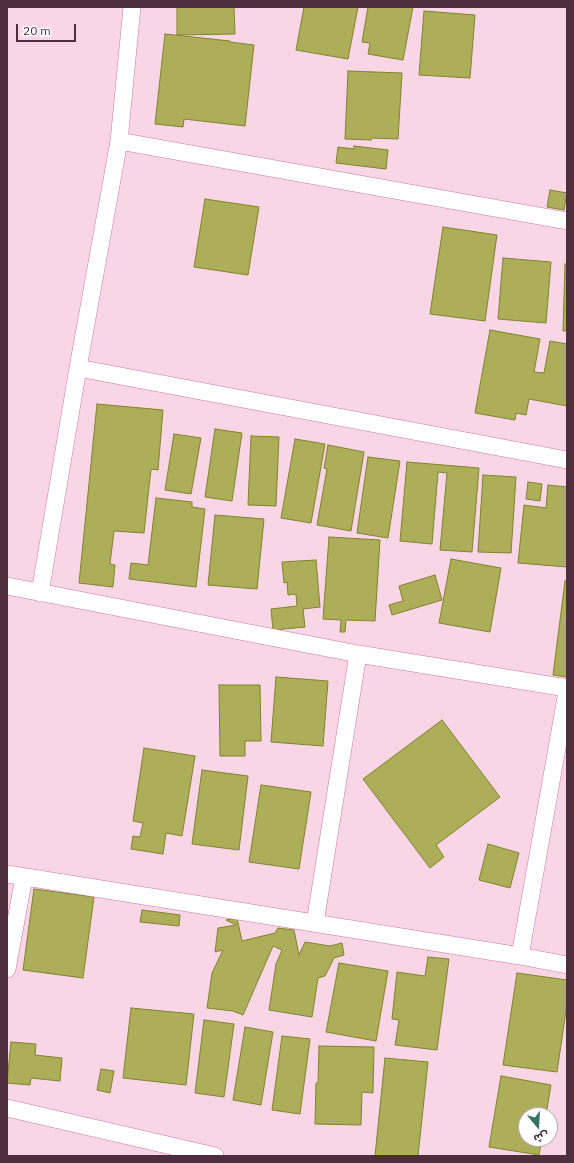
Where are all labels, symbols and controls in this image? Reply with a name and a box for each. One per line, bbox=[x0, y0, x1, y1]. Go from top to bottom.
scale bar bbox=[18, 16, 78, 42]
text: 20 m bbox=[23, 23, 51, 38]
north arrow bbox=[518, 1107, 558, 1147]
text: ش bbox=[532, 1128, 551, 1146]

